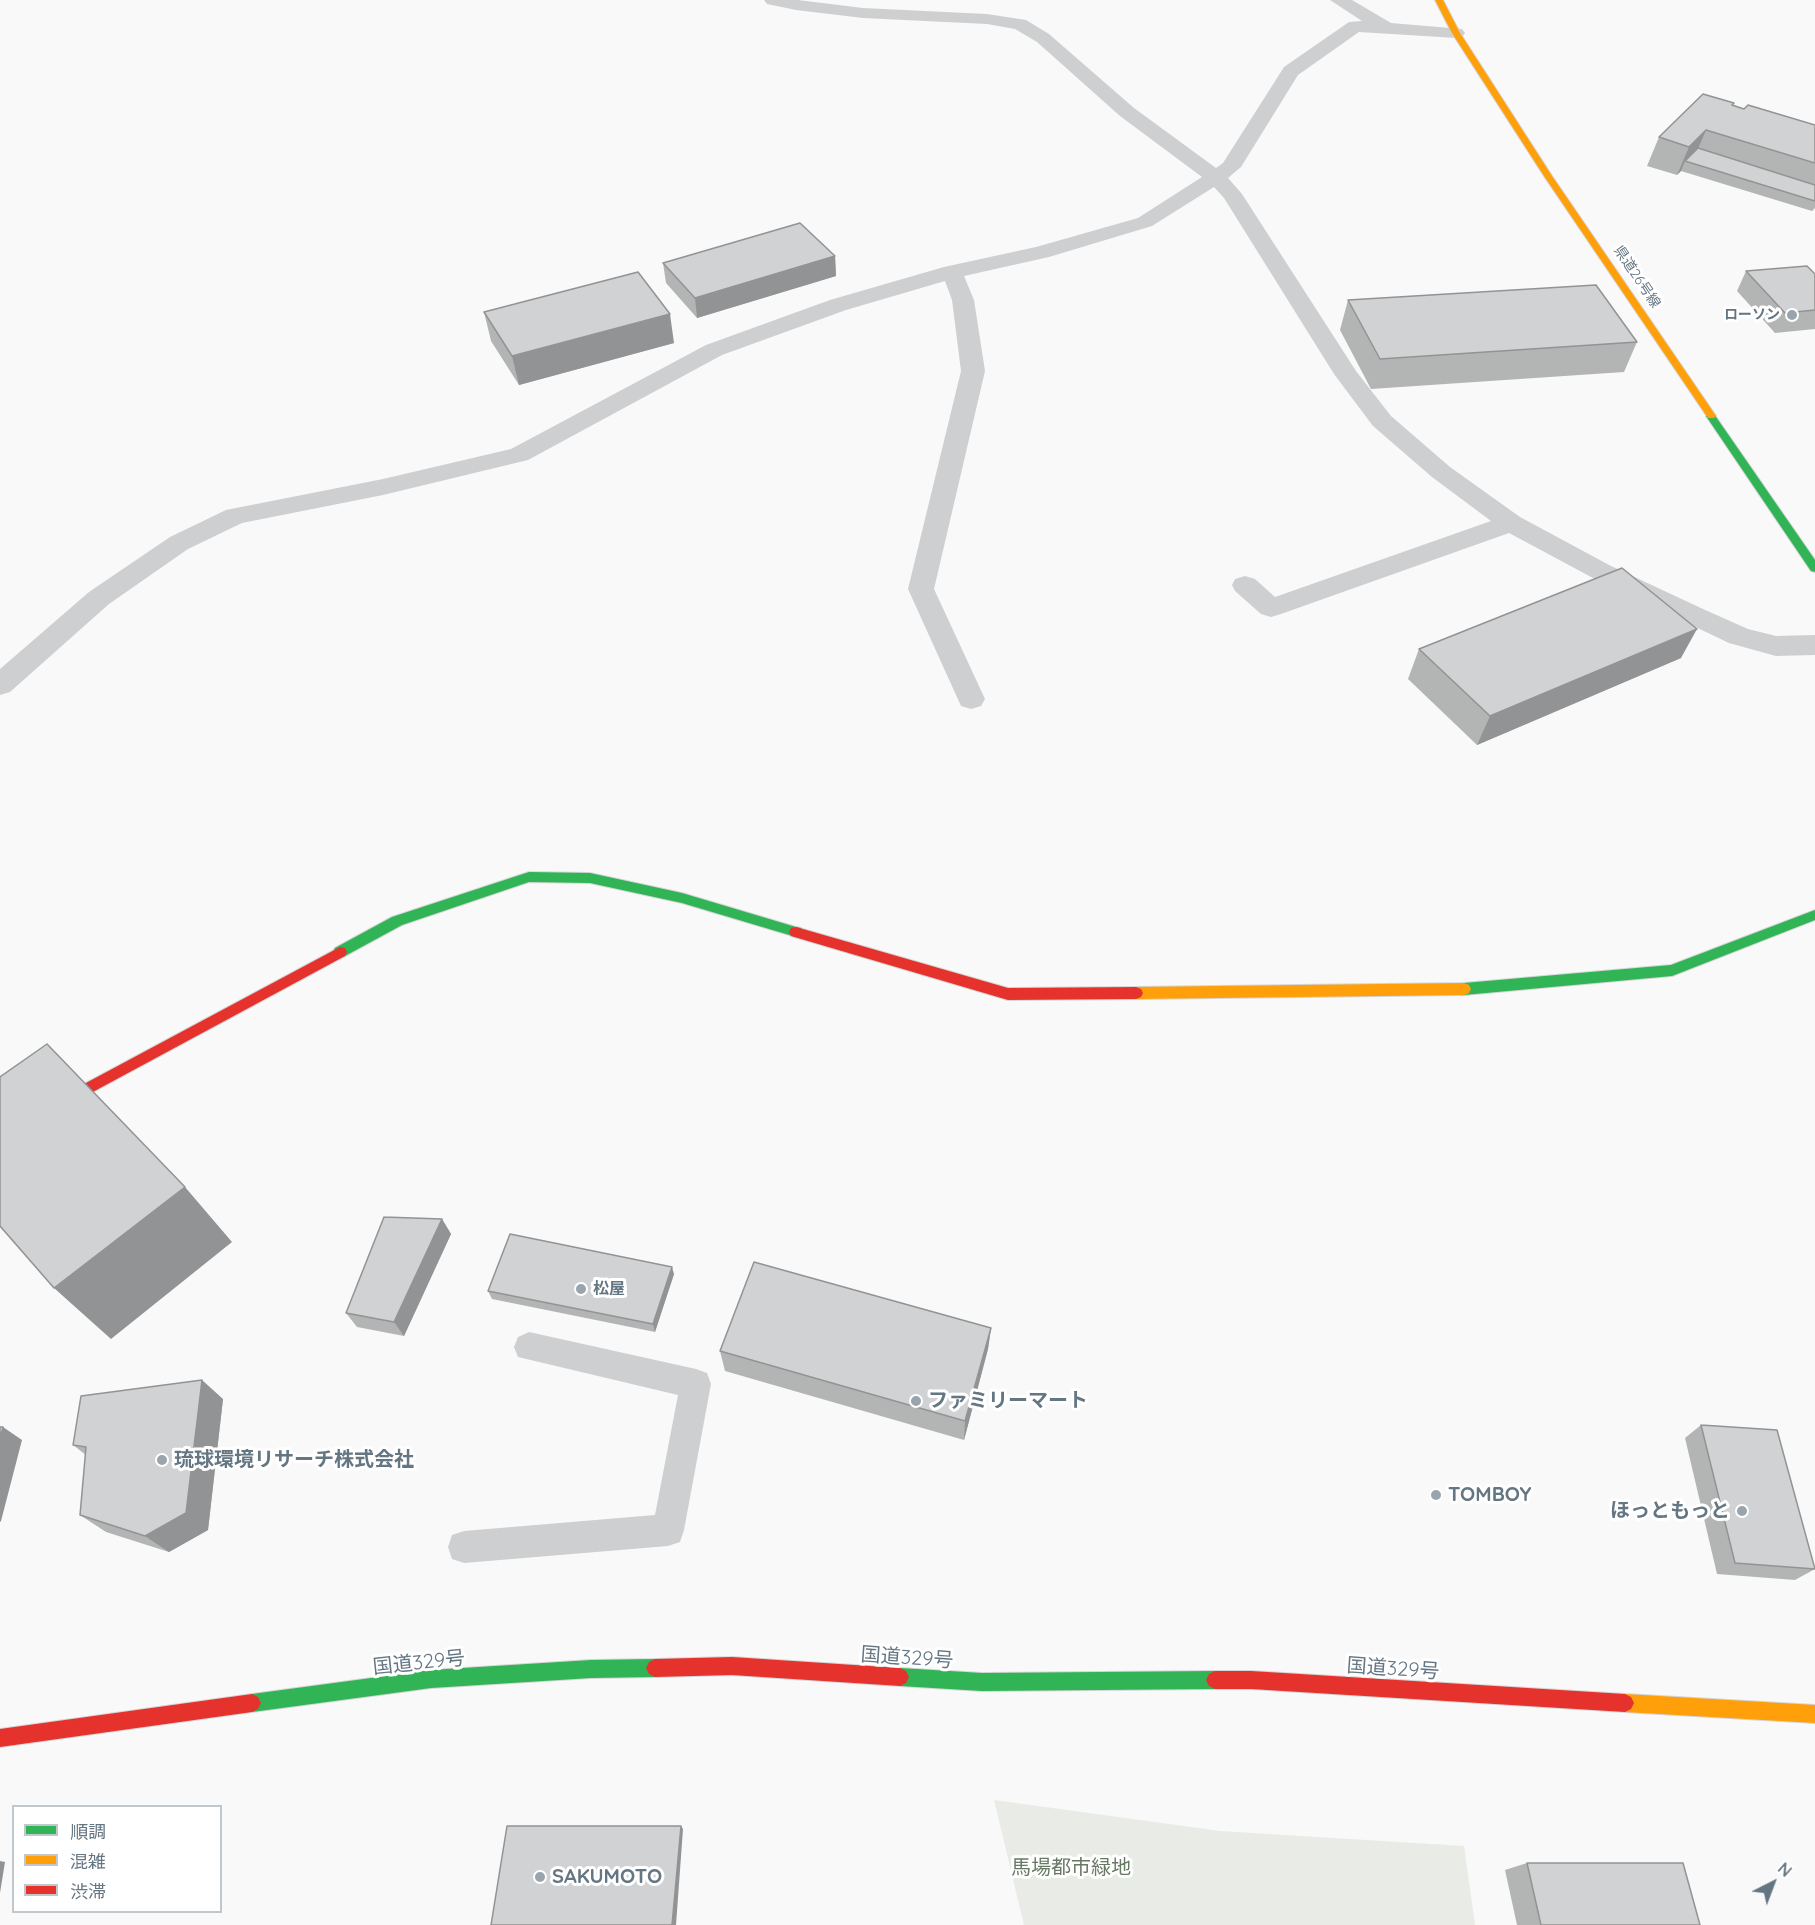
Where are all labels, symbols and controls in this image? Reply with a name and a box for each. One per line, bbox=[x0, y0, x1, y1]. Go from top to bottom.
street label: 県道26号線 bbox=[1610, 243, 1664, 311]
place label: ローソン bbox=[1724, 307, 1780, 323]
marker: ローソン bbox=[1785, 308, 1799, 322]
place label: 松屋 bbox=[593, 1279, 625, 1299]
marker: 松屋 bbox=[574, 1282, 588, 1296]
place label: ファミリーマート bbox=[928, 1389, 1088, 1413]
marker: ファミリーマート bbox=[909, 1394, 923, 1408]
place label: 琉球環境リサーチ株式会社 bbox=[174, 1448, 414, 1472]
marker: 琉球環境リサーチ株式会社 bbox=[155, 1453, 169, 1467]
place label: TOMBOY bbox=[1448, 1483, 1531, 1507]
marker: TOMBOY bbox=[1429, 1488, 1443, 1502]
place label: ほっともっと bbox=[1610, 1499, 1730, 1523]
marker: ほっともっと bbox=[1735, 1504, 1749, 1518]
street label: 国道329号 bbox=[860, 1643, 954, 1673]
street label: 国道329号 bbox=[372, 1646, 466, 1680]
street label: 国道329号 bbox=[1346, 1654, 1440, 1684]
legend bbox=[12, 1805, 222, 1913]
text: 順調 bbox=[70, 1820, 106, 1843]
text: 混雑 bbox=[70, 1850, 106, 1873]
north arrow bbox=[1743, 1853, 1803, 1913]
park label: 馬場都市緑地 bbox=[1011, 1856, 1131, 1880]
text: N bbox=[1774, 1858, 1796, 1881]
place label: SAKUMOTO bbox=[552, 1865, 662, 1889]
marker: SAKUMOTO bbox=[533, 1870, 547, 1884]
text: 渋滞 bbox=[70, 1880, 106, 1903]

